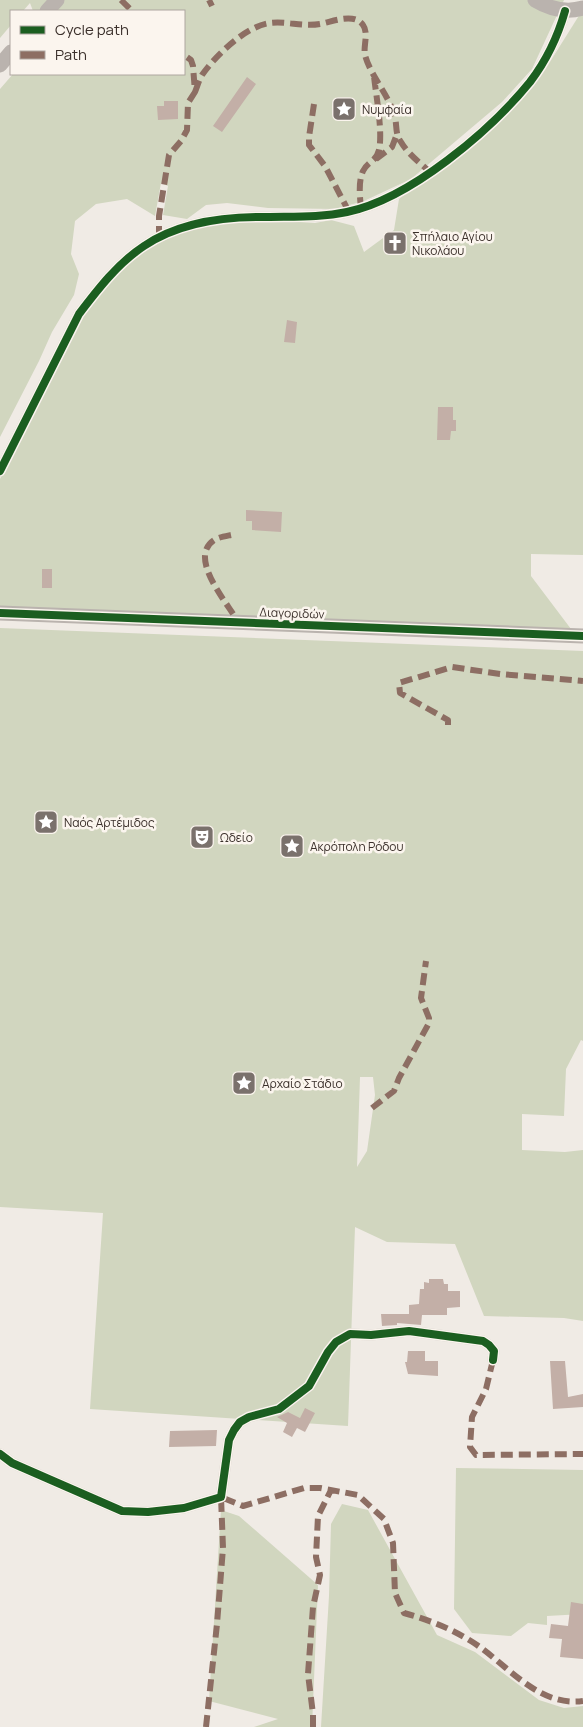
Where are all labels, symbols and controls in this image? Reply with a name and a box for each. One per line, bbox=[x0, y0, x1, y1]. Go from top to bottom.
legend bbox=[10, 10, 185, 75]
text: Cycle path bbox=[55, 19, 129, 40]
text: Path bbox=[55, 44, 87, 65]
place icon: Νυμφαία bbox=[331, 96, 357, 122]
place label: Νυμφαία bbox=[362, 101, 412, 118]
place label: Σπήλαιο Αγίου Νικολάου bbox=[412, 228, 493, 259]
church icon: Σπήλαιο Αγίου Νικολάου bbox=[382, 230, 408, 256]
street label: Διαγοριδών bbox=[259, 603, 325, 623]
place icon: Ναός Αρτέμιδος bbox=[33, 809, 59, 835]
place label: Ναός Αρτέμιδος bbox=[64, 814, 155, 831]
theatre icon: Ωδείο bbox=[189, 824, 215, 850]
place label: Ωδείο bbox=[220, 829, 253, 846]
place icon: Ακρόπολη Ρόδου bbox=[279, 833, 305, 859]
place label: Ακρόπολη Ρόδου bbox=[310, 838, 403, 855]
place icon: Αρχαίο Στάδιο bbox=[231, 1070, 257, 1096]
place label: Αρχαίο Στάδιο bbox=[262, 1075, 343, 1092]

